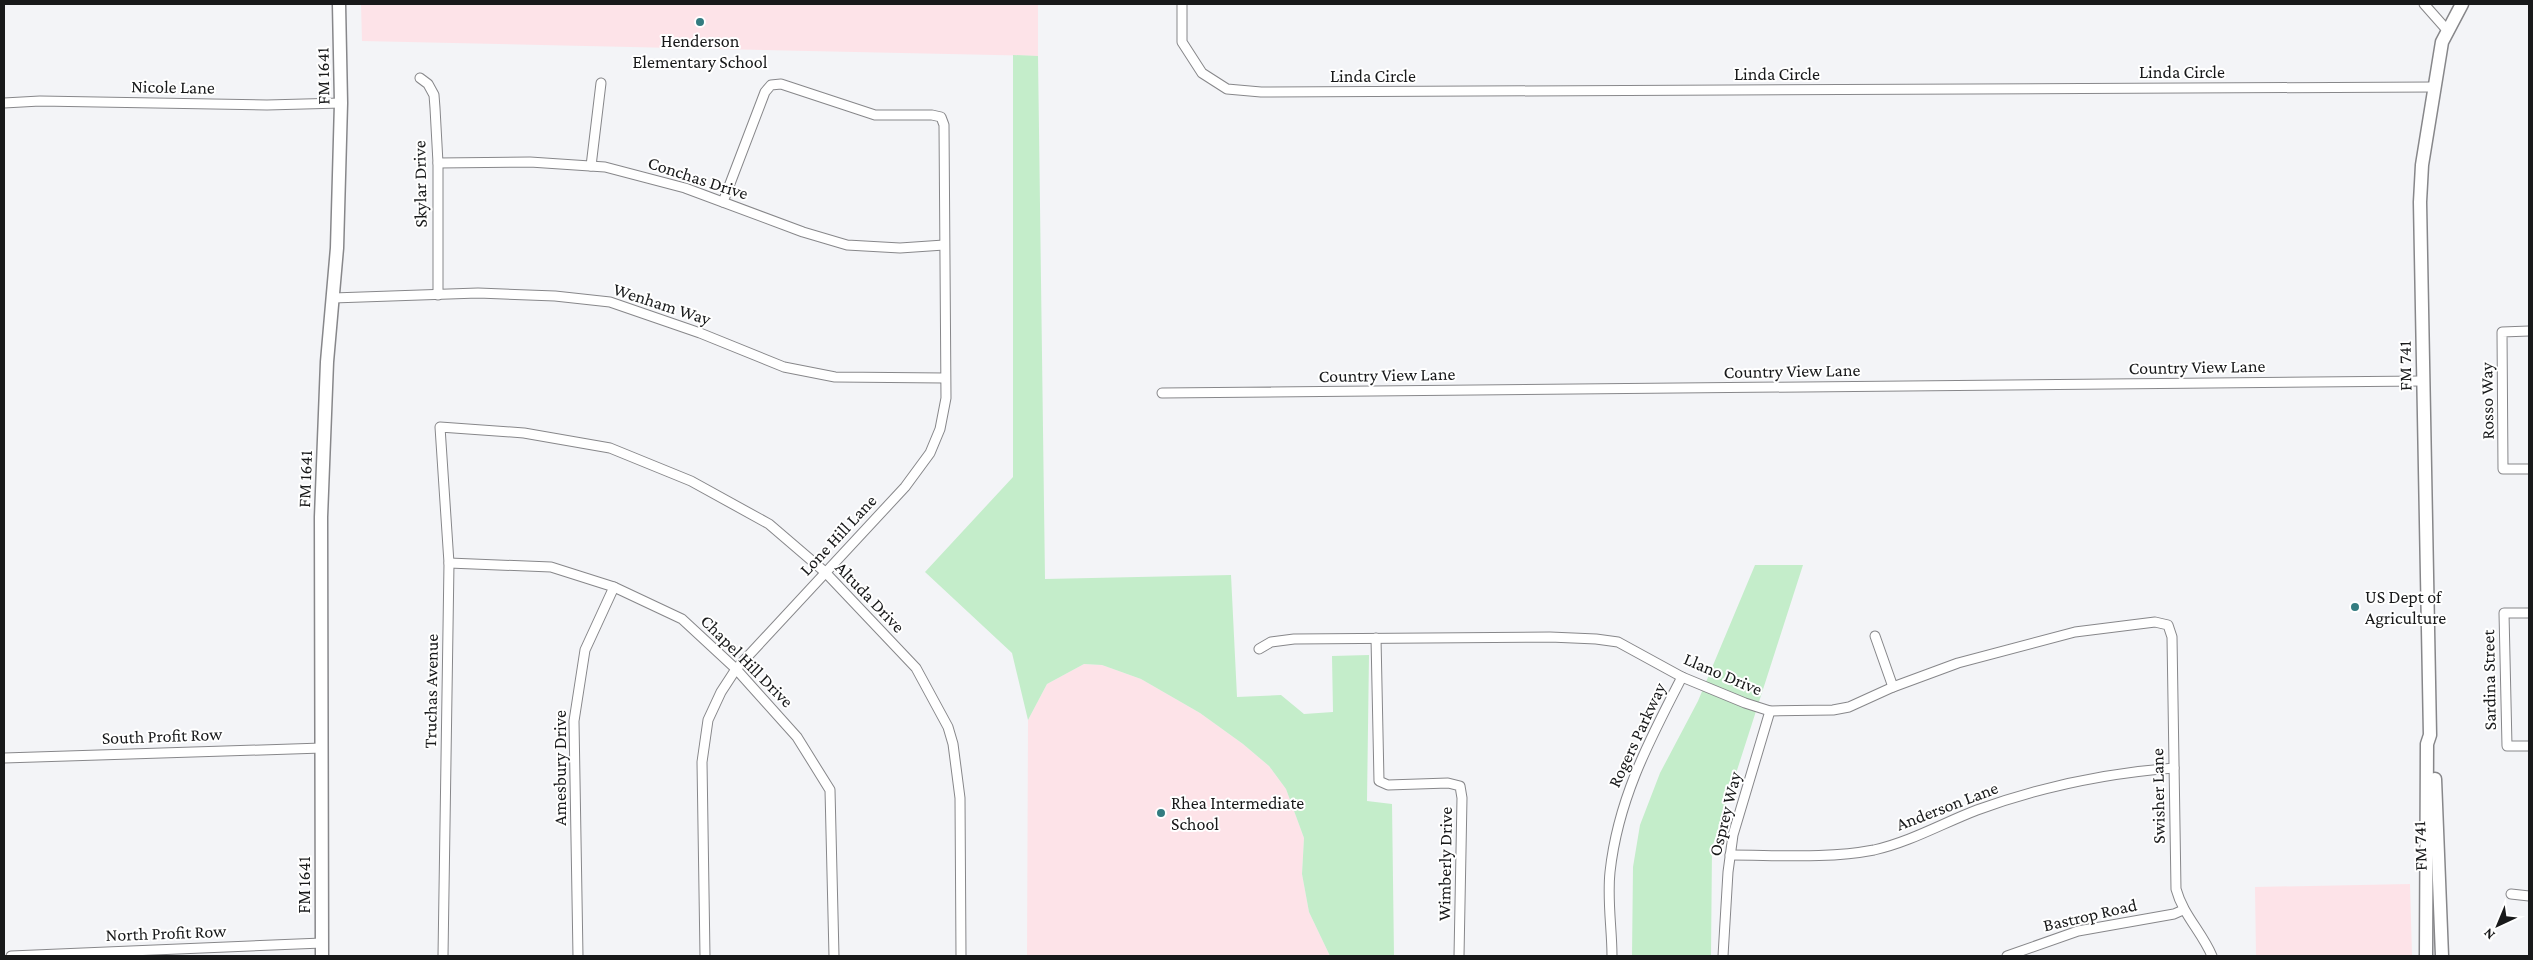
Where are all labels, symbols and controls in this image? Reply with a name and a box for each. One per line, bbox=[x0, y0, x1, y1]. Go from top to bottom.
marker: Henderson Elementary School bbox=[694, 16, 706, 28]
place label: Henderson Elementary School bbox=[633, 31, 768, 72]
street label: FM 1641 bbox=[312, 47, 334, 105]
street label: Linda Circle bbox=[2139, 62, 2225, 82]
street label: Linda Circle bbox=[1734, 64, 1820, 84]
street label: Linda Circle bbox=[1330, 66, 1416, 86]
street label: Nicole Lane bbox=[131, 76, 215, 98]
street label: Skylar Drive bbox=[409, 140, 431, 228]
street label: Conchas Drive bbox=[645, 152, 751, 204]
street label: Wenham Way bbox=[611, 279, 714, 329]
street label: FM 741 bbox=[2395, 341, 2415, 391]
street label: Country View Lane bbox=[2128, 356, 2266, 378]
street label: Country View Lane bbox=[1723, 360, 1861, 382]
street label: Rosso Way bbox=[2476, 361, 2498, 440]
street label: Country View Lane bbox=[1318, 364, 1456, 386]
street label: FM 1641 bbox=[294, 450, 316, 508]
street label: Lone Hill Lane bbox=[796, 490, 881, 580]
street label: Altuda Drive bbox=[831, 557, 909, 637]
place label: US Dept of Agriculture bbox=[2365, 587, 2446, 628]
marker: US Dept of Agriculture bbox=[2349, 601, 2361, 613]
street label: Chapel Hill Drive bbox=[697, 611, 797, 711]
street label: Sardina Street bbox=[2478, 629, 2500, 730]
street label: Truchas Avenue bbox=[420, 633, 442, 748]
street label: Llano Drive bbox=[1681, 649, 1765, 699]
street label: Rogers Parkway bbox=[1604, 679, 1670, 791]
street label: Amesbury Drive bbox=[550, 710, 570, 826]
street label: South Profit Row bbox=[101, 724, 223, 748]
street label: Swisher Lane bbox=[2147, 748, 2169, 844]
street label: Osprey Way bbox=[1705, 769, 1745, 858]
street label: Anderson Lane bbox=[1893, 777, 2001, 835]
place label: Rhea Intermediate School bbox=[1171, 793, 1304, 834]
marker: Rhea Intermediate School bbox=[1155, 807, 1167, 819]
street label: Wimberly Drive bbox=[1434, 807, 1456, 921]
street label: FM 741 bbox=[2409, 821, 2431, 871]
street label: FM 1641 bbox=[294, 856, 314, 914]
street label: Bastrop Road bbox=[2041, 894, 2139, 935]
north arrow bbox=[2473, 900, 2523, 950]
street label: North Profit Row bbox=[105, 921, 228, 945]
text: N bbox=[2480, 925, 2498, 943]

